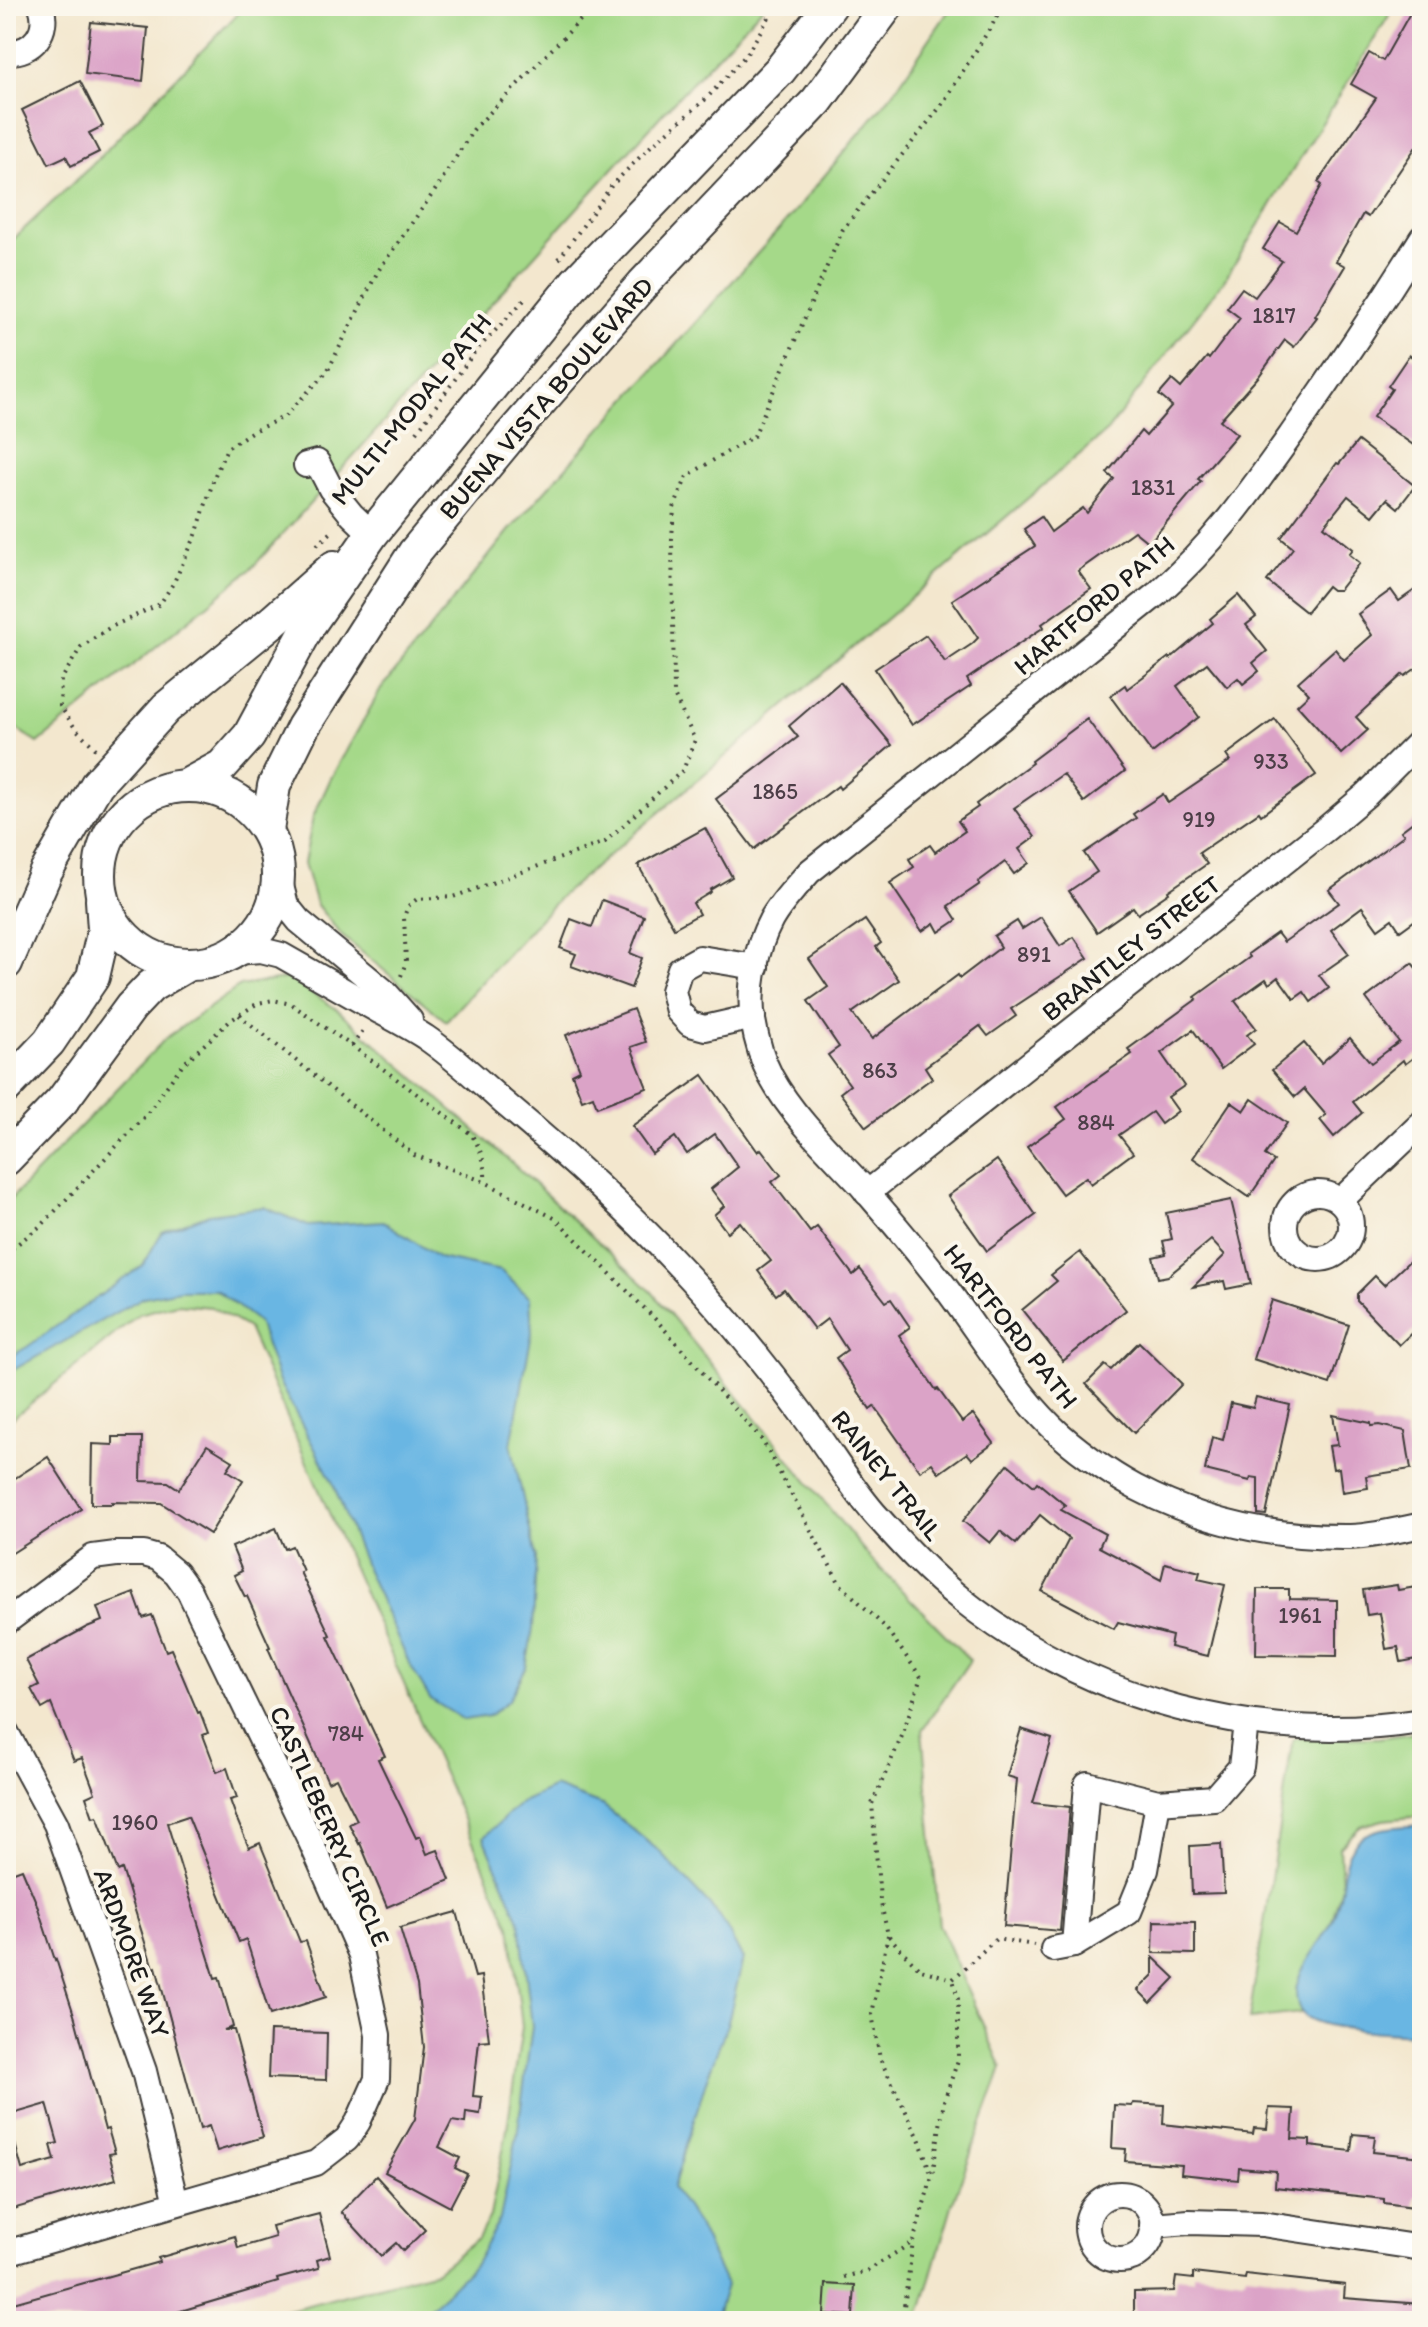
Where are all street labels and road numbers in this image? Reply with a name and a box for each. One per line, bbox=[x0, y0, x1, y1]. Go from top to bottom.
street label: BUENA VISTA BOULEVARD bbox=[432, 270, 660, 526]
street label: MULTI-MODAL PATH bbox=[324, 306, 498, 512]
street label: HARTFORD PATH bbox=[1007, 528, 1181, 682]
street label: BRANTLEY STREET bbox=[1035, 868, 1227, 1028]
street label: HARTFORD PATH bbox=[937, 1237, 1085, 1415]
street label: RAINEY TRAIL bbox=[825, 1403, 949, 1547]
street label: CASTLEBERRY CIRCLE bbox=[263, 1701, 397, 1951]
street label: ARDMORE WAY bbox=[87, 1864, 177, 2042]

